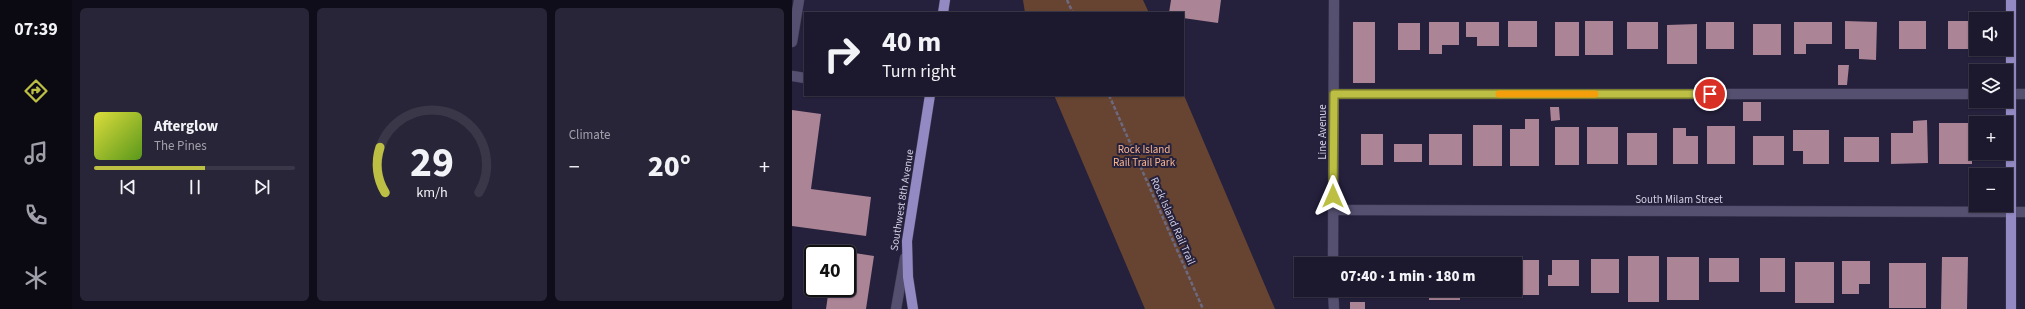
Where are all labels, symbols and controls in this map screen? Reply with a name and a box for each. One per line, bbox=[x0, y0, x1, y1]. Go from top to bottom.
map controls bbox=[1969, 12, 2013, 212]
button: sound bbox=[1969, 12, 2013, 56]
text: 07:39 bbox=[14, 17, 58, 42]
text: 40 m bbox=[882, 22, 941, 62]
icon: right bbox=[816, 28, 868, 80]
text: Turn right bbox=[882, 59, 956, 84]
button: layers bbox=[1969, 64, 2013, 108]
icon: directions bbox=[22, 77, 50, 105]
pin bbox=[1693, 77, 1727, 111]
icon: arrive bbox=[1699, 83, 1721, 105]
street label: Line Avenue bbox=[1315, 104, 1330, 160]
text: Afterglow bbox=[154, 116, 218, 137]
button: + bbox=[1969, 116, 2013, 160]
text: Climate bbox=[569, 126, 610, 144]
text: 29 bbox=[410, 132, 454, 192]
text: The Pines bbox=[154, 137, 207, 155]
icon: music bbox=[22, 139, 50, 167]
park label: Rock Island Rail Trail Park bbox=[1113, 142, 1176, 170]
text: 20° bbox=[648, 145, 691, 188]
street label: Southwest 8th Avenue bbox=[887, 148, 918, 252]
text: − bbox=[569, 151, 580, 183]
text: + bbox=[759, 151, 770, 183]
button: − bbox=[1969, 168, 2013, 212]
street label: Rock Island Rail Trail bbox=[1147, 175, 1199, 267]
position arrow bbox=[1312, 175, 1354, 217]
icon: previous bbox=[117, 176, 139, 198]
icon: pause bbox=[184, 176, 206, 198]
icon: next bbox=[251, 176, 273, 198]
text: km/h bbox=[416, 181, 448, 202]
street label: South Milam Street bbox=[1635, 192, 1723, 207]
icon: phone bbox=[22, 201, 50, 229]
speed limit sign: 40 bbox=[804, 245, 856, 297]
icon: climate bbox=[22, 264, 50, 292]
text: 07:40 · 1 min · 180 m bbox=[1341, 266, 1475, 287]

